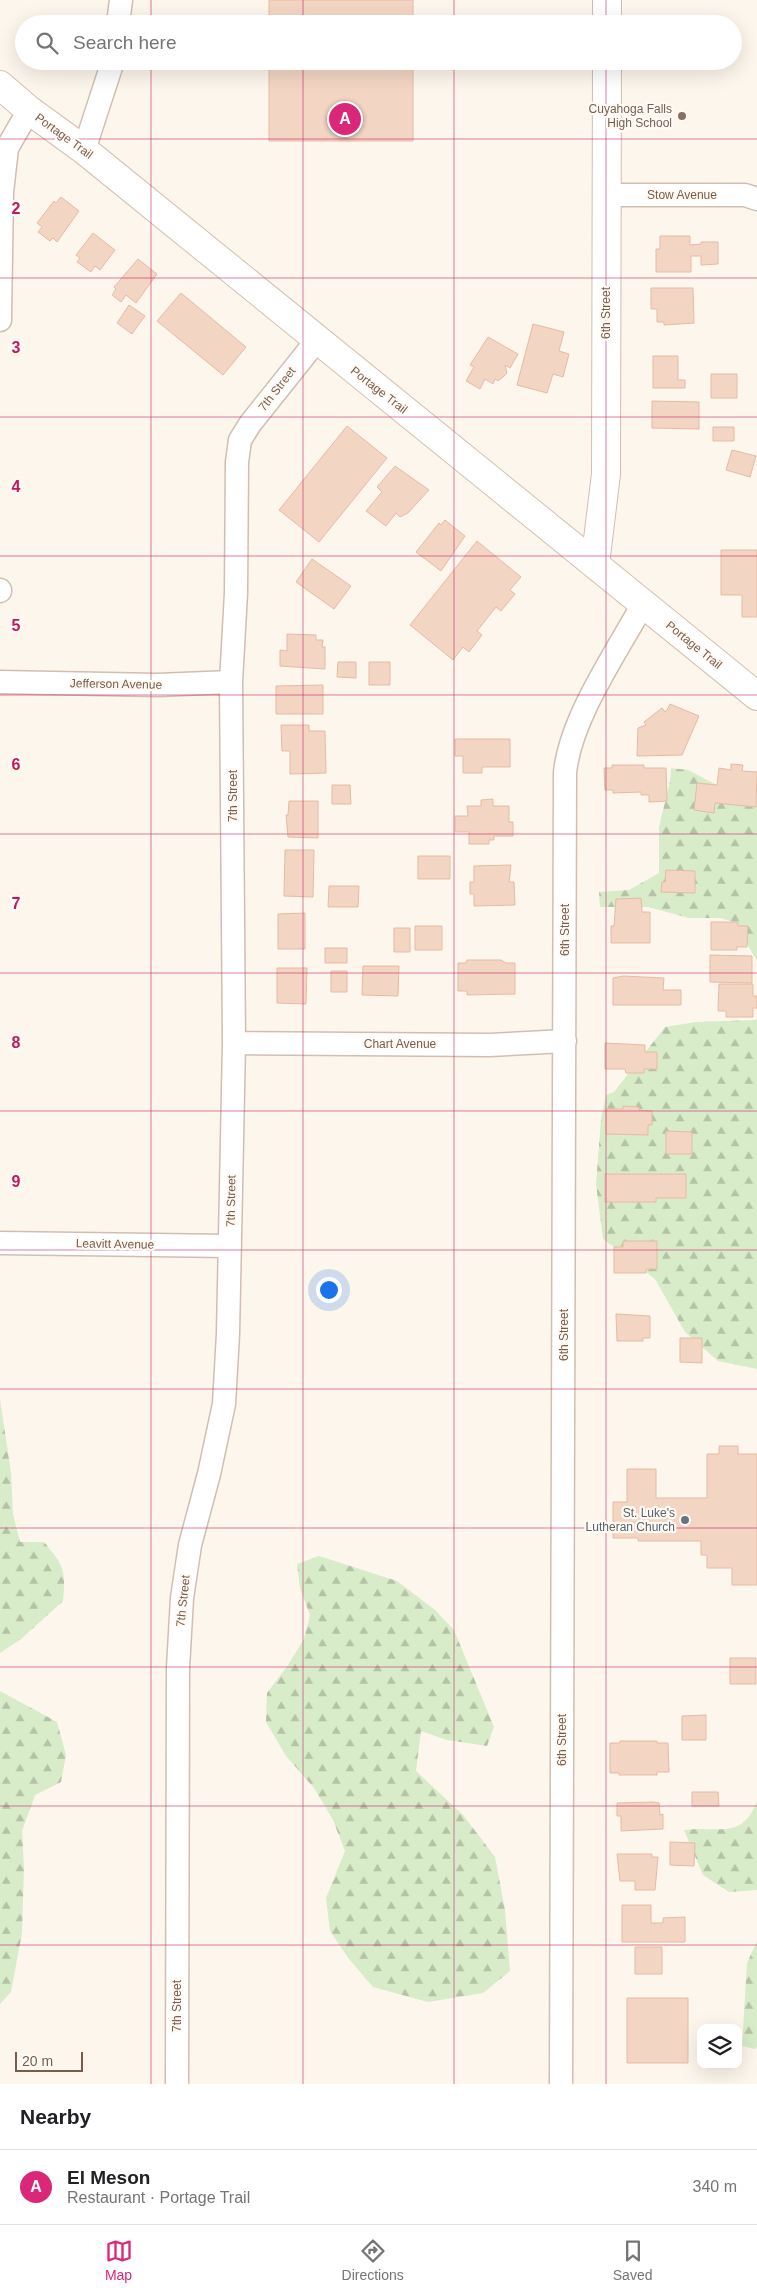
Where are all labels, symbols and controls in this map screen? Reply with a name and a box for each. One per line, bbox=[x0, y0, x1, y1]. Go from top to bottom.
search box bbox=[15, 15, 742, 70]
icon: search bbox=[33, 29, 61, 57]
text: Search here bbox=[73, 32, 177, 53]
pin: A bbox=[329, 100, 361, 138]
place label: Cuyahoga Falls High School bbox=[589, 102, 672, 130]
street label: Portage Trail bbox=[32, 110, 96, 162]
marker: Cuyahoga Falls High School bbox=[676, 110, 688, 122]
street label: Stow Avenue bbox=[647, 188, 717, 202]
text: 2 bbox=[12, 200, 21, 217]
street label: 6th Street bbox=[599, 286, 613, 339]
text: 3 bbox=[12, 339, 21, 356]
street label: 7th Street bbox=[255, 364, 299, 414]
street label: Portage Trail bbox=[348, 364, 410, 416]
text: 4 bbox=[12, 478, 21, 495]
text: 5 bbox=[12, 617, 21, 634]
street label: Portage Trail bbox=[663, 618, 725, 672]
street label: Jefferson Avenue bbox=[70, 676, 163, 692]
text: 6 bbox=[12, 756, 21, 773]
street label: 7th Street bbox=[226, 769, 240, 822]
text: 7 bbox=[12, 895, 21, 912]
street label: 6th Street bbox=[558, 903, 572, 956]
text: 8 bbox=[12, 1034, 21, 1051]
street label: Chart Avenue bbox=[364, 1037, 437, 1051]
text: 9 bbox=[12, 1173, 21, 1190]
street label: 7th Street bbox=[224, 1174, 238, 1227]
street label: Leavitt Avenue bbox=[76, 1236, 155, 1252]
your location bbox=[316, 1277, 342, 1303]
street label: 6th Street bbox=[557, 1308, 571, 1361]
place label: St. Luke's Lutheran Church bbox=[586, 1506, 675, 1534]
marker: St. Luke's Lutheran Church bbox=[679, 1514, 691, 1526]
street label: 7th Street bbox=[173, 1574, 193, 1628]
street label: 6th Street bbox=[555, 1713, 569, 1766]
street label: 7th Street bbox=[170, 1979, 184, 2032]
map controls bbox=[697, 2024, 742, 2069]
button: layers bbox=[697, 2024, 742, 2069]
scale bar bbox=[15, 2049, 82, 2072]
text: 20 m bbox=[22, 2053, 53, 2069]
text: Nearby bbox=[20, 2105, 91, 2128]
text: El Meson bbox=[67, 2167, 150, 2188]
text: A bbox=[30, 2178, 42, 2195]
text: 340 m bbox=[693, 2178, 737, 2195]
text: Restaurant · Portage Trail bbox=[67, 2189, 250, 2206]
tab: Map bbox=[105, 2237, 133, 2283]
tab: Directions bbox=[342, 2237, 404, 2283]
tab: Saved bbox=[613, 2237, 652, 2283]

